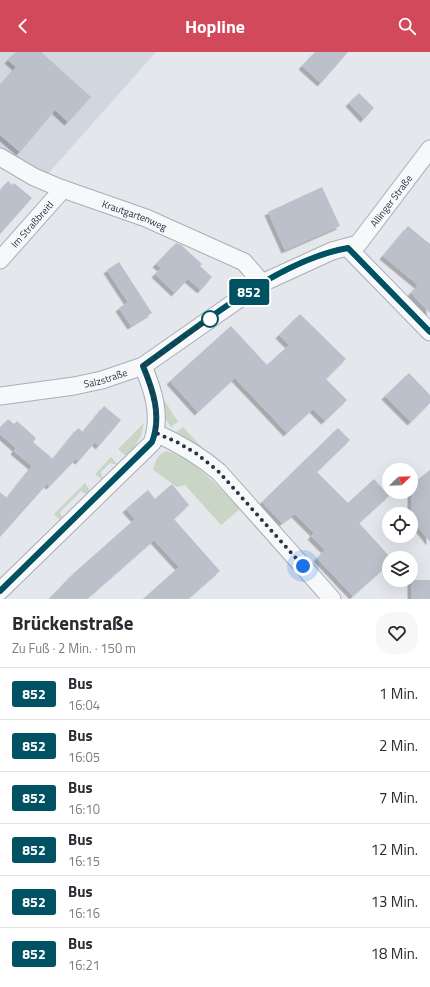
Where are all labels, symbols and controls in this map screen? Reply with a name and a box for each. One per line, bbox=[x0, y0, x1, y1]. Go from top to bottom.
text: Hopline bbox=[185, 13, 245, 40]
icon: back bbox=[12, 15, 34, 37]
icon: search bbox=[396, 15, 418, 37]
street label: Allinger Straße bbox=[366, 172, 416, 230]
street label: Krautgartenweg bbox=[100, 196, 169, 234]
street label: Im Straßbreitl bbox=[7, 198, 57, 251]
line badge: 852 bbox=[226, 279, 272, 305]
text: 852 bbox=[237, 281, 261, 302]
unlabelled marker bbox=[201, 310, 219, 328]
street label: Salzstraße bbox=[82, 365, 129, 392]
north arrow bbox=[382, 463, 418, 499]
map controls bbox=[382, 463, 418, 587]
button: locate bbox=[382, 507, 418, 543]
button: layers bbox=[382, 551, 418, 587]
your location bbox=[293, 556, 313, 576]
text: Brückenstraße bbox=[12, 608, 133, 637]
button: heart bbox=[376, 612, 418, 654]
text: Zu Fuß · 2 Min. · 150 m bbox=[12, 638, 136, 658]
text: Bus bbox=[68, 672, 93, 695]
text: 1 Min. bbox=[379, 682, 418, 705]
text: 852 bbox=[22, 683, 46, 704]
text: 16:04 bbox=[68, 695, 100, 715]
text: Bus bbox=[68, 724, 93, 747]
text: 2 Min. bbox=[379, 734, 418, 757]
text: 852 bbox=[22, 735, 46, 756]
text: 16:05 bbox=[68, 747, 100, 767]
text: Bus bbox=[68, 776, 93, 799]
text: 7 Min. bbox=[379, 786, 418, 809]
text: 852 bbox=[22, 787, 46, 808]
text: 16:10 bbox=[68, 799, 100, 819]
text: Bus bbox=[68, 828, 93, 851]
text: 12 Min. bbox=[371, 838, 418, 861]
text: 852 bbox=[22, 839, 46, 860]
text: 16:15 bbox=[68, 851, 100, 871]
text: Bus bbox=[68, 880, 93, 903]
text: 13 Min. bbox=[371, 890, 418, 913]
text: 852 bbox=[22, 891, 46, 912]
text: 16:16 bbox=[68, 903, 100, 923]
text: Bus bbox=[68, 932, 93, 955]
text: 18 Min. bbox=[371, 942, 418, 965]
text: 852 bbox=[22, 943, 46, 964]
text: 16:21 bbox=[68, 955, 100, 975]

